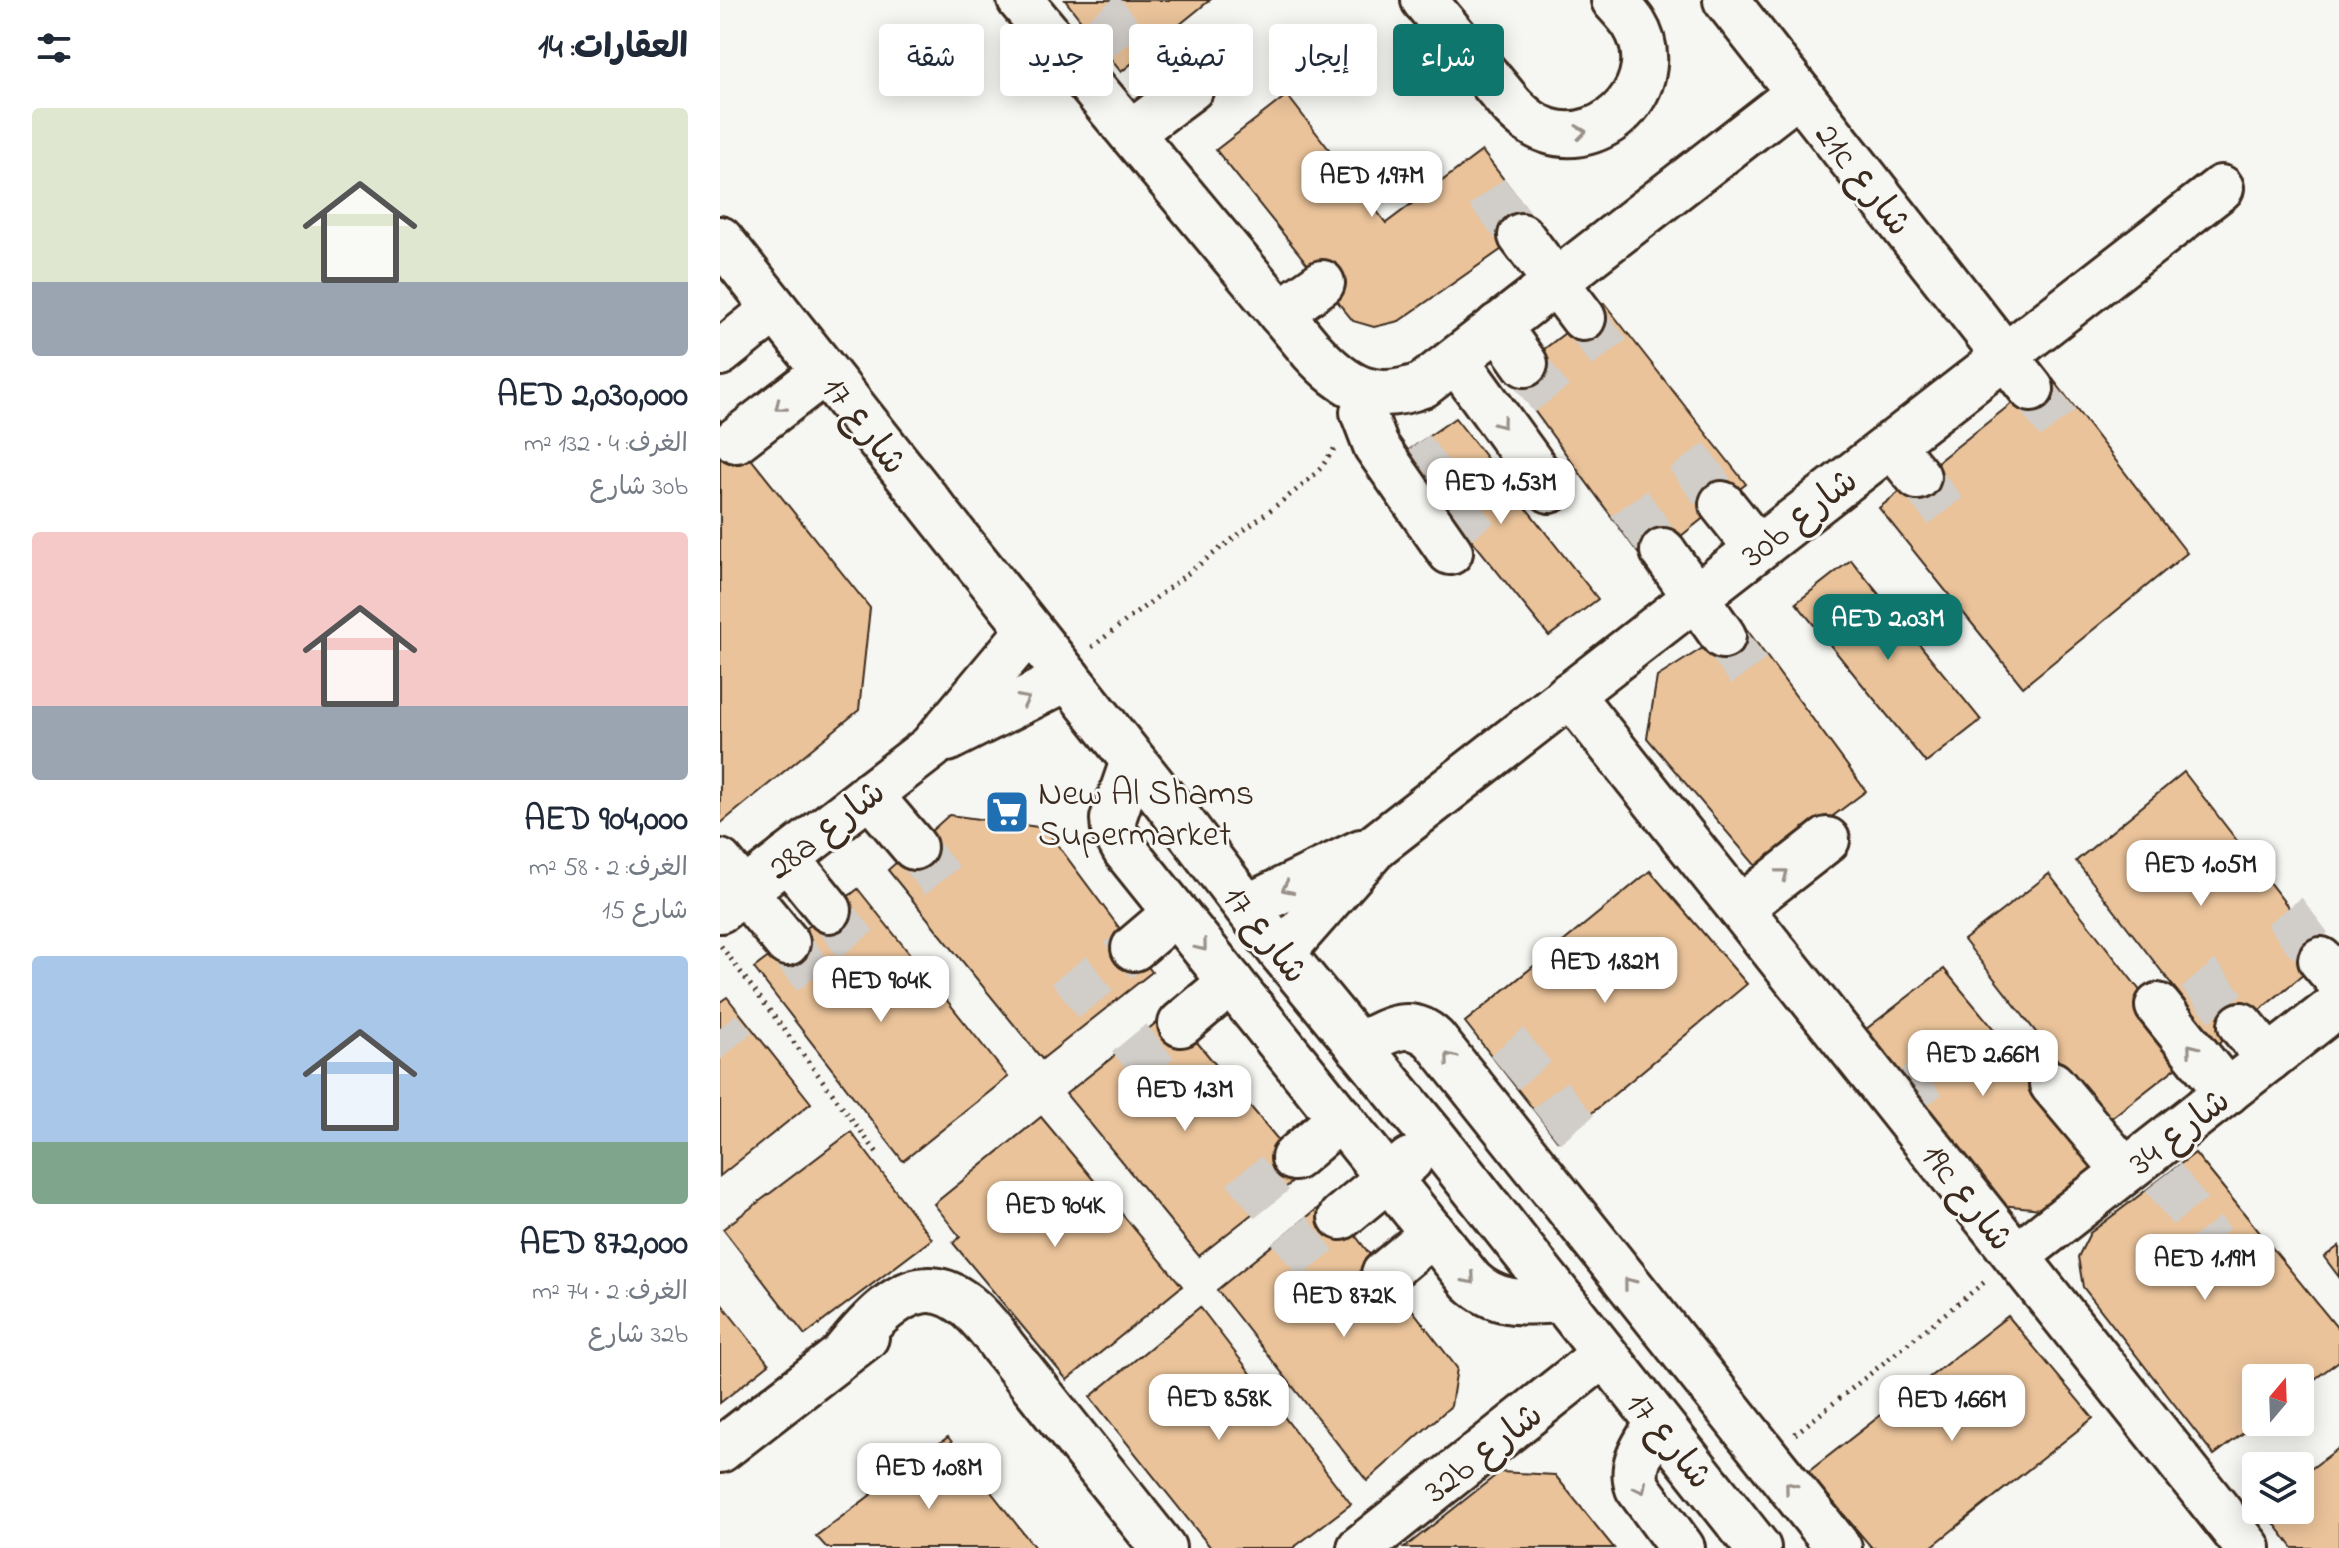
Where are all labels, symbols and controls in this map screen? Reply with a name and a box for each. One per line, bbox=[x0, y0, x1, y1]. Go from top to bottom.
text: العقارات: 14 bbox=[538, 24, 688, 74]
chip: شقة bbox=[879, 24, 984, 96]
chip: جديد bbox=[1000, 24, 1113, 96]
chip: تصفية bbox=[1129, 24, 1253, 96]
chip: إيجار bbox=[1269, 24, 1377, 96]
chip: شراء bbox=[1393, 24, 1504, 96]
icon: filters bbox=[32, 26, 76, 70]
street label: 21c شارع bbox=[1800, 112, 1923, 249]
one-way arrow bbox=[1574, 124, 1588, 141]
pin: AED 1.97M bbox=[1280, 151, 1464, 219]
text: AED 1.97M bbox=[1319, 158, 1425, 196]
icon: home bbox=[288, 160, 432, 304]
street label: شارع 17 bbox=[807, 366, 918, 488]
text: AED 2,030,000 bbox=[497, 372, 688, 422]
one-way arrow bbox=[774, 396, 789, 410]
one-way arrow bbox=[1491, 414, 1506, 429]
text: الغرف: 4 · 132 m² bbox=[524, 426, 688, 464]
street label: 30b شارع bbox=[1731, 457, 1871, 582]
pin: AED 1.53M bbox=[1409, 458, 1593, 526]
text: AED 1.53M bbox=[1445, 465, 1557, 503]
text: 30b شارع bbox=[590, 469, 688, 507]
icon: home bbox=[288, 584, 432, 728]
pin: AED 2.03M bbox=[1796, 594, 1980, 662]
text: AED 2.03M bbox=[1831, 601, 1945, 639]
one-way arrow bbox=[1016, 695, 1031, 710]
street label: 28a شارع bbox=[757, 768, 898, 895]
place label: New Al Shams Supermarket bbox=[1038, 769, 1254, 863]
supermarket icon: New Al Shams Supermarket bbox=[983, 788, 1031, 836]
text: AED 904,000 bbox=[524, 796, 688, 846]
pin: AED 1.05M bbox=[2109, 840, 2293, 908]
text: AED 1.05M bbox=[2145, 847, 2257, 885]
text: الغرف: 2 · 58 m² bbox=[529, 850, 688, 888]
one-way arrow bbox=[1774, 869, 1789, 883]
street label: شارع 17 bbox=[1208, 875, 1319, 997]
one-way arrow bbox=[1280, 878, 1295, 894]
text: شارع 15 bbox=[602, 893, 688, 931]
one-way arrow bbox=[1192, 937, 1206, 952]
pin: AED 1.82M bbox=[1513, 937, 1697, 1005]
text: AED 1.82M bbox=[1550, 944, 1660, 982]
pin: AED 904K bbox=[798, 956, 964, 1024]
text: AED 904K bbox=[831, 963, 931, 1001]
icon: home bbox=[288, 1008, 432, 1152]
pin: AED 2.66M bbox=[1891, 1030, 2075, 1098]
text: AED 2.66M bbox=[1926, 1037, 2040, 1075]
one-way arrow bbox=[2187, 1044, 2202, 1058]
one-way arrow bbox=[1445, 1052, 1459, 1067]
pin: AED 1.3M bbox=[1102, 1065, 1268, 1133]
text: AED 1.3M bbox=[1136, 1072, 1234, 1110]
street label: شارع 34 bbox=[2119, 1077, 2243, 1190]
street label: 19c شارع bbox=[1906, 1133, 2025, 1264]
pin: AED 904K bbox=[972, 1181, 1138, 1249]
text: AED 904K bbox=[1005, 1188, 1105, 1226]
text: AED 872,000 bbox=[519, 1220, 688, 1270]
pin: AED 1.19M bbox=[2113, 1234, 2297, 1302]
text: AED 1.19M bbox=[2154, 1241, 2256, 1279]
one-way arrow bbox=[1460, 1270, 1475, 1285]
pin: AED 872K bbox=[1261, 1271, 1427, 1339]
text: الغرف: 2 · 74 m² bbox=[532, 1274, 688, 1312]
text: AED 872K bbox=[1292, 1278, 1396, 1316]
one-way arrow bbox=[1624, 1278, 1639, 1292]
text: 32b شارع bbox=[588, 1317, 688, 1355]
north arrow bbox=[2242, 1364, 2314, 1436]
map controls bbox=[2242, 1364, 2314, 1524]
pin: AED 858K bbox=[1136, 1374, 1302, 1442]
pin: AED 1.66M bbox=[1860, 1375, 2044, 1443]
text: AED 858K bbox=[1167, 1381, 1271, 1419]
street label: شارع 17 bbox=[1611, 1381, 1724, 1502]
text: AED 1.66M bbox=[1897, 1382, 2007, 1420]
street label: 32b شارع bbox=[1414, 1391, 1556, 1518]
pin: AED 1.08M bbox=[837, 1443, 1021, 1511]
text: AED 1.08M bbox=[875, 1450, 983, 1488]
button: layers bbox=[2242, 1452, 2314, 1524]
one-way arrow bbox=[1631, 1480, 1646, 1494]
one-way arrow bbox=[1786, 1481, 1800, 1496]

